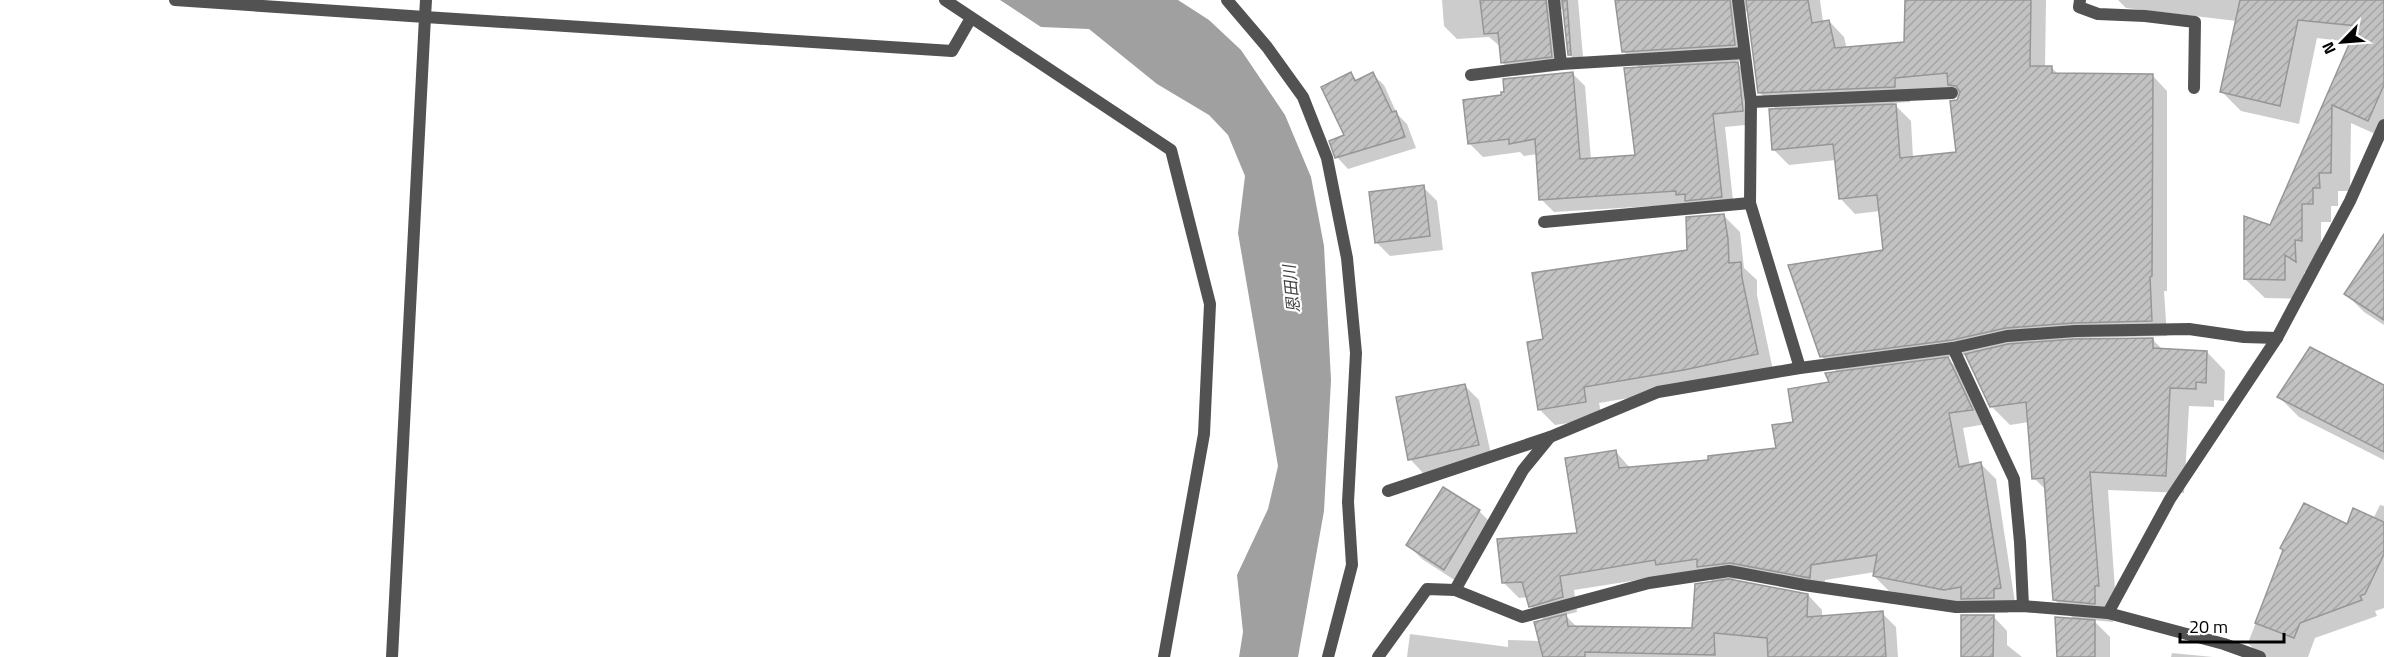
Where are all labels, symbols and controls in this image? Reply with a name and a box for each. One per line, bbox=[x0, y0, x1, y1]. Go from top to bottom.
north arrow bbox=[2312, 12, 2372, 72]
text: N bbox=[2315, 38, 2342, 58]
water label: 恩田川 bbox=[1276, 262, 1305, 314]
scale bar bbox=[2180, 606, 2284, 644]
text: 20 m bbox=[2189, 613, 2228, 640]

